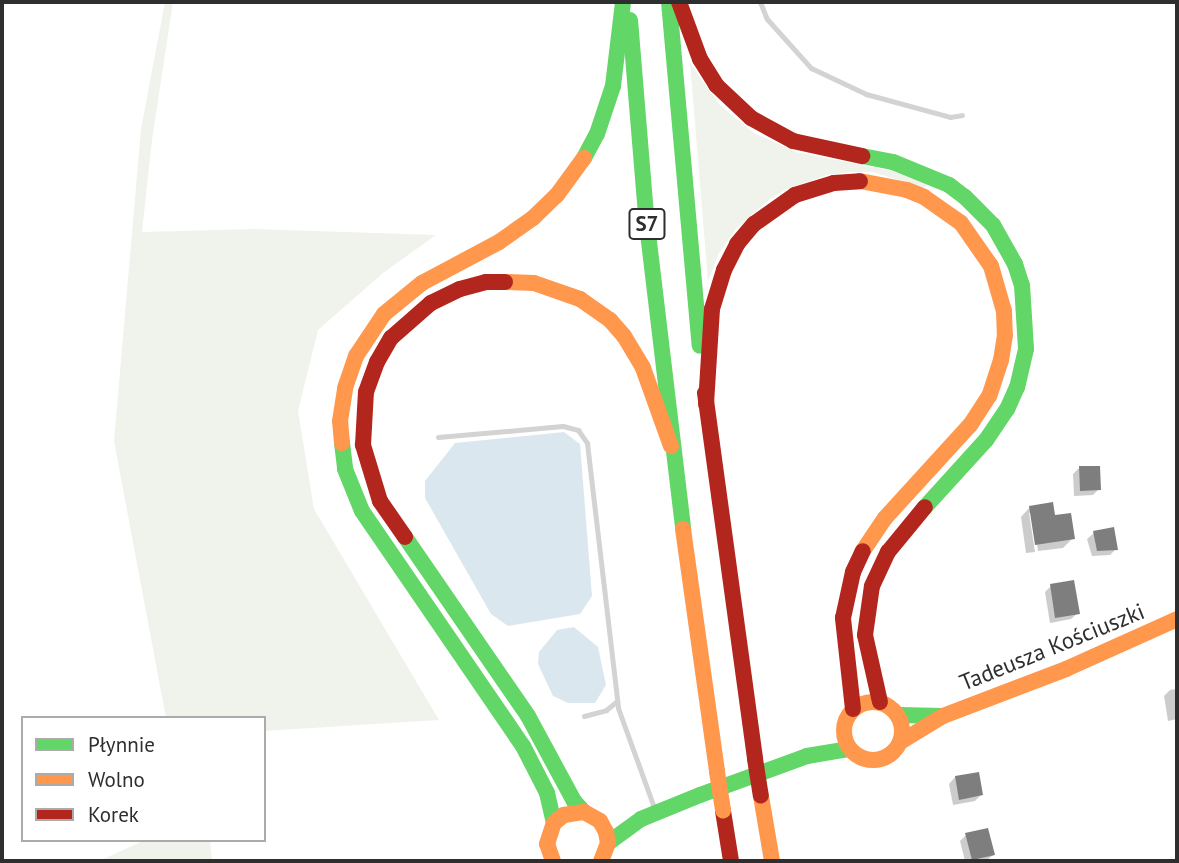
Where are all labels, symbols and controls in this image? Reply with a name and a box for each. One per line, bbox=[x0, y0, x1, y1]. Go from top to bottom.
road number: S7 bbox=[628, 206, 666, 242]
street label: Tadeusza Kościuszki bbox=[956, 597, 1148, 697]
legend bbox=[21, 716, 266, 842]
text: Płynnie bbox=[88, 731, 155, 758]
text: Wolno bbox=[88, 766, 145, 793]
text: Korek bbox=[88, 801, 139, 828]

